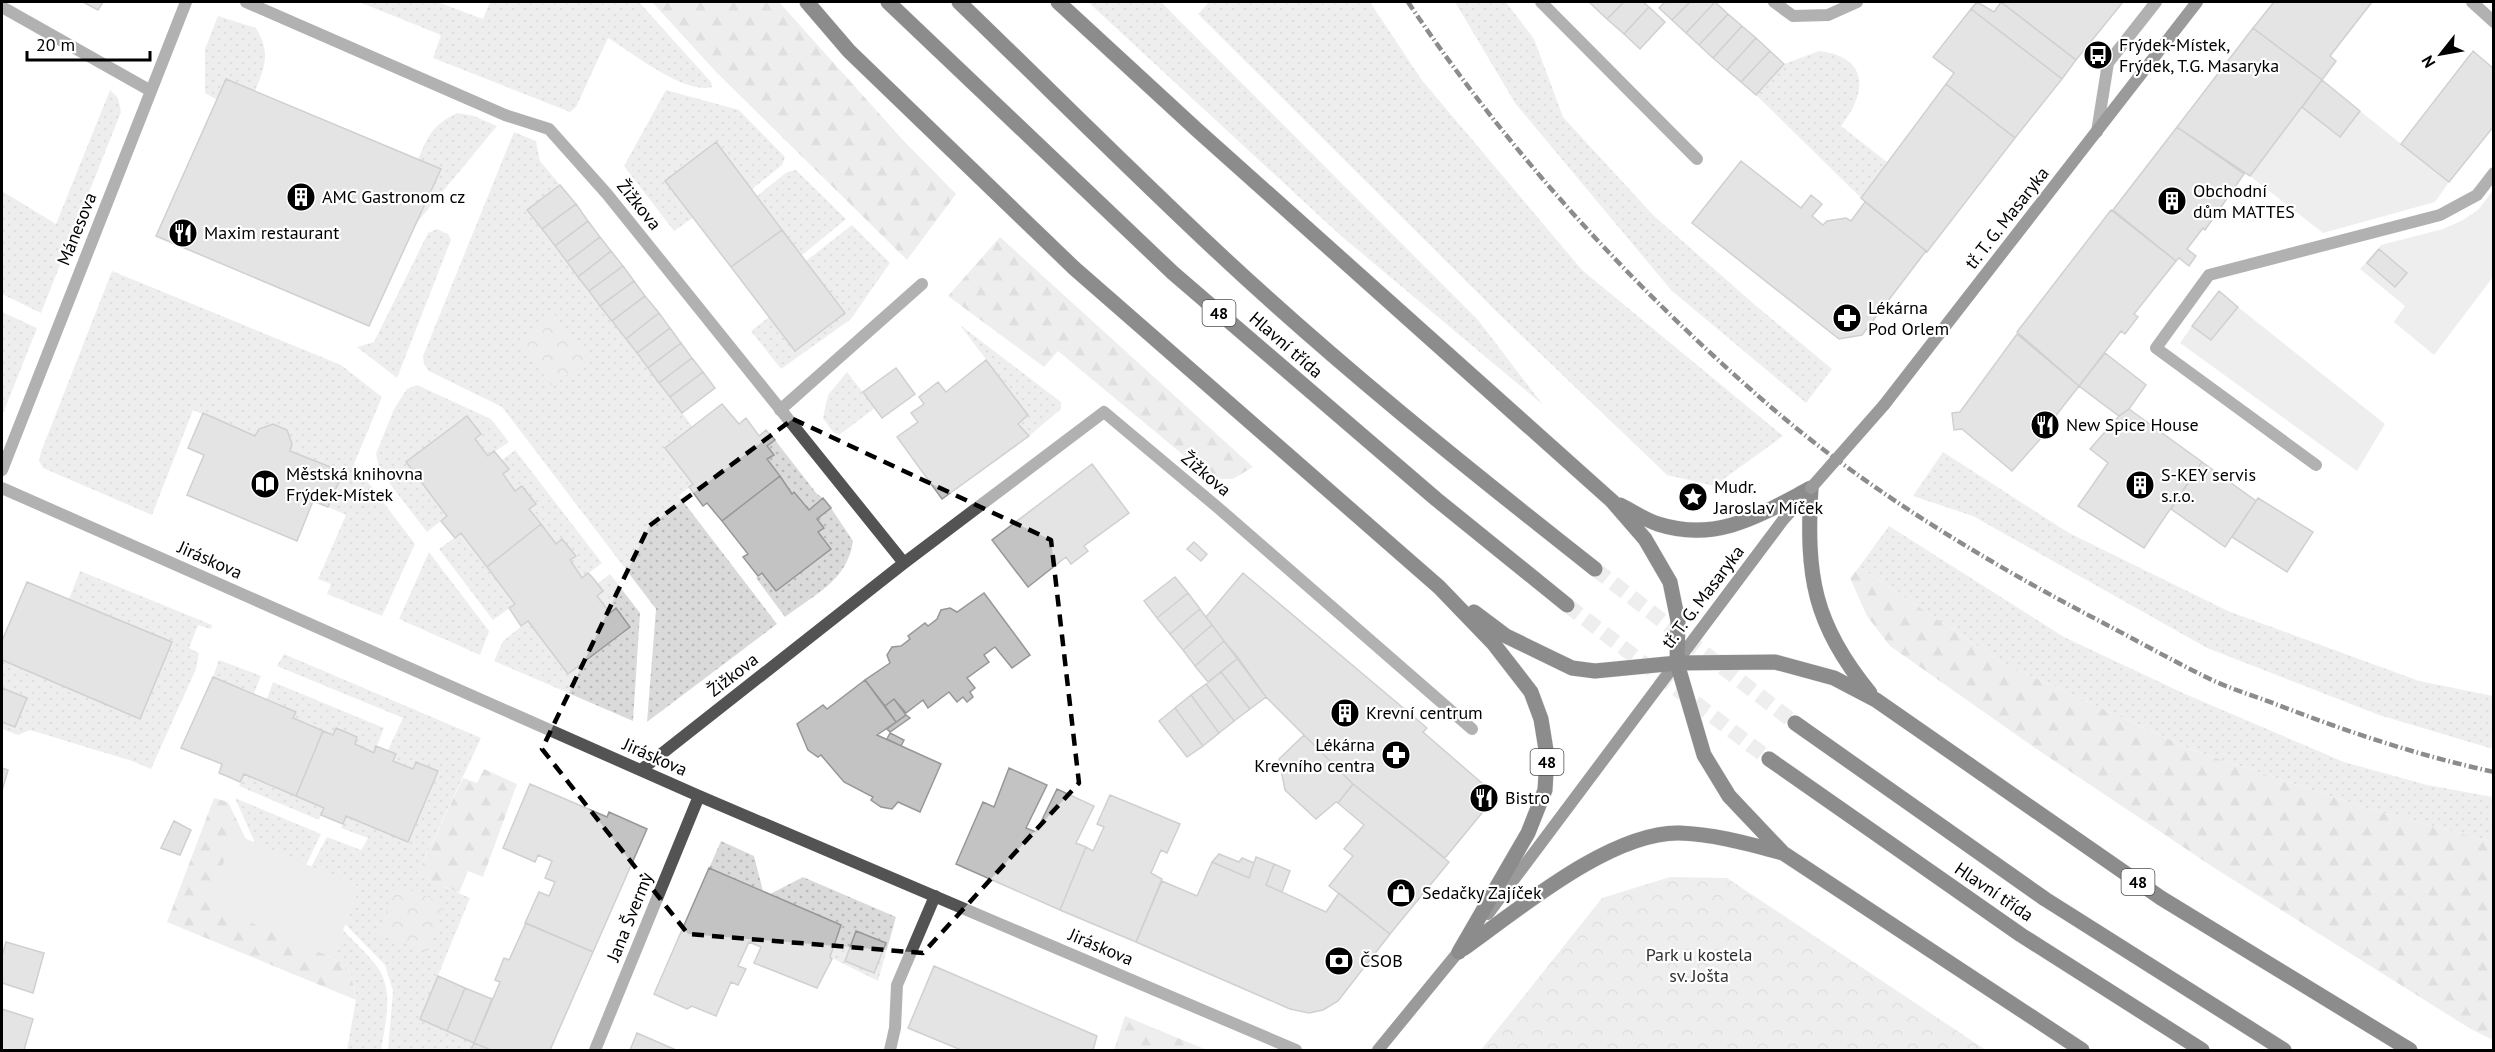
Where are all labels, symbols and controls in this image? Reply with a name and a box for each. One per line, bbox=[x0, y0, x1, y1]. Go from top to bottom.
scale bar bbox=[27, 24, 150, 62]
north arrow bbox=[2411, 24, 2471, 84]
text: 20 m bbox=[36, 33, 75, 56]
place label: Frýdek-Místek, Frýdek, T.G. Masaryka bbox=[2119, 33, 2279, 77]
bus stop icon: Frýdek-Místek, Frýdek, T.G. Masaryka bbox=[2082, 39, 2114, 71]
text: N bbox=[2417, 52, 2439, 71]
street label: tř. T. G. Masaryka bbox=[1960, 162, 2054, 273]
street label: Žižkova bbox=[612, 175, 667, 235]
place label: Obchodní dům MATTES bbox=[2193, 179, 2295, 223]
building icon: AMC Gastronom cz bbox=[285, 181, 317, 213]
place label: AMC Gastronom cz bbox=[322, 185, 465, 208]
building icon: Obchodní dům MATTES bbox=[2156, 185, 2188, 217]
street label: Mánesova bbox=[51, 189, 102, 269]
restaurant icon: Maxim restaurant bbox=[167, 217, 199, 249]
place label: Maxim restaurant bbox=[204, 221, 339, 244]
place label: Lékárna Pod Orlem bbox=[1868, 296, 1949, 340]
road number: 48 bbox=[1202, 300, 1236, 326]
pharmacy icon: Lékárna Pod Orlem bbox=[1831, 302, 1863, 334]
street label: Hlavní třída bbox=[1245, 306, 1328, 383]
restaurant icon: New Spice House bbox=[2029, 409, 2061, 441]
place label: New Spice House bbox=[2066, 413, 2199, 436]
street label: Žižkova bbox=[1177, 446, 1236, 501]
place label: Městská knihovna Frýdek-Místek bbox=[286, 462, 423, 506]
place label: S-KEY servis s.r.o. bbox=[2161, 463, 2256, 507]
library icon: Městská knihovna Frýdek-Místek bbox=[249, 468, 281, 500]
building icon: S-KEY servis s.r.o. bbox=[2124, 469, 2156, 501]
place label: Mudr. Jaroslav Míček bbox=[1713, 475, 1823, 519]
place icon: Mudr. Jaroslav Míček bbox=[1677, 481, 1709, 513]
street label: Jiráskova bbox=[173, 535, 246, 584]
street label: tř. T. G. Masaryka bbox=[1656, 541, 1749, 653]
street label: Žižkova bbox=[703, 648, 763, 702]
building icon: Krevní centrum bbox=[1329, 697, 1361, 729]
place label: Krevní centrum bbox=[1366, 701, 1483, 724]
street label: Jiráskova bbox=[618, 732, 691, 781]
place label: Lékárna Krevního centra bbox=[1254, 733, 1375, 777]
pharmacy icon: Lékárna Krevního centra bbox=[1380, 739, 1412, 771]
road number: 48 bbox=[1530, 749, 1564, 775]
restaurant icon: Bistro bbox=[1468, 782, 1500, 814]
place label: Bistro bbox=[1505, 786, 1550, 809]
street label: Hlavní třída bbox=[1951, 857, 2038, 926]
street label: Jana Švermy bbox=[601, 868, 658, 966]
road number: 48 bbox=[2122, 869, 2154, 895]
shop icon: Sedačky Zajíček bbox=[1385, 877, 1417, 909]
place label: Sedačky Zajíček bbox=[1422, 881, 1542, 904]
street label: Jiráskova bbox=[1064, 922, 1137, 970]
park label: Park u kostela sv. Jošta bbox=[1646, 943, 1752, 987]
bank icon: ČSOB bbox=[1323, 945, 1355, 977]
place label: ČSOB bbox=[1360, 949, 1403, 972]

